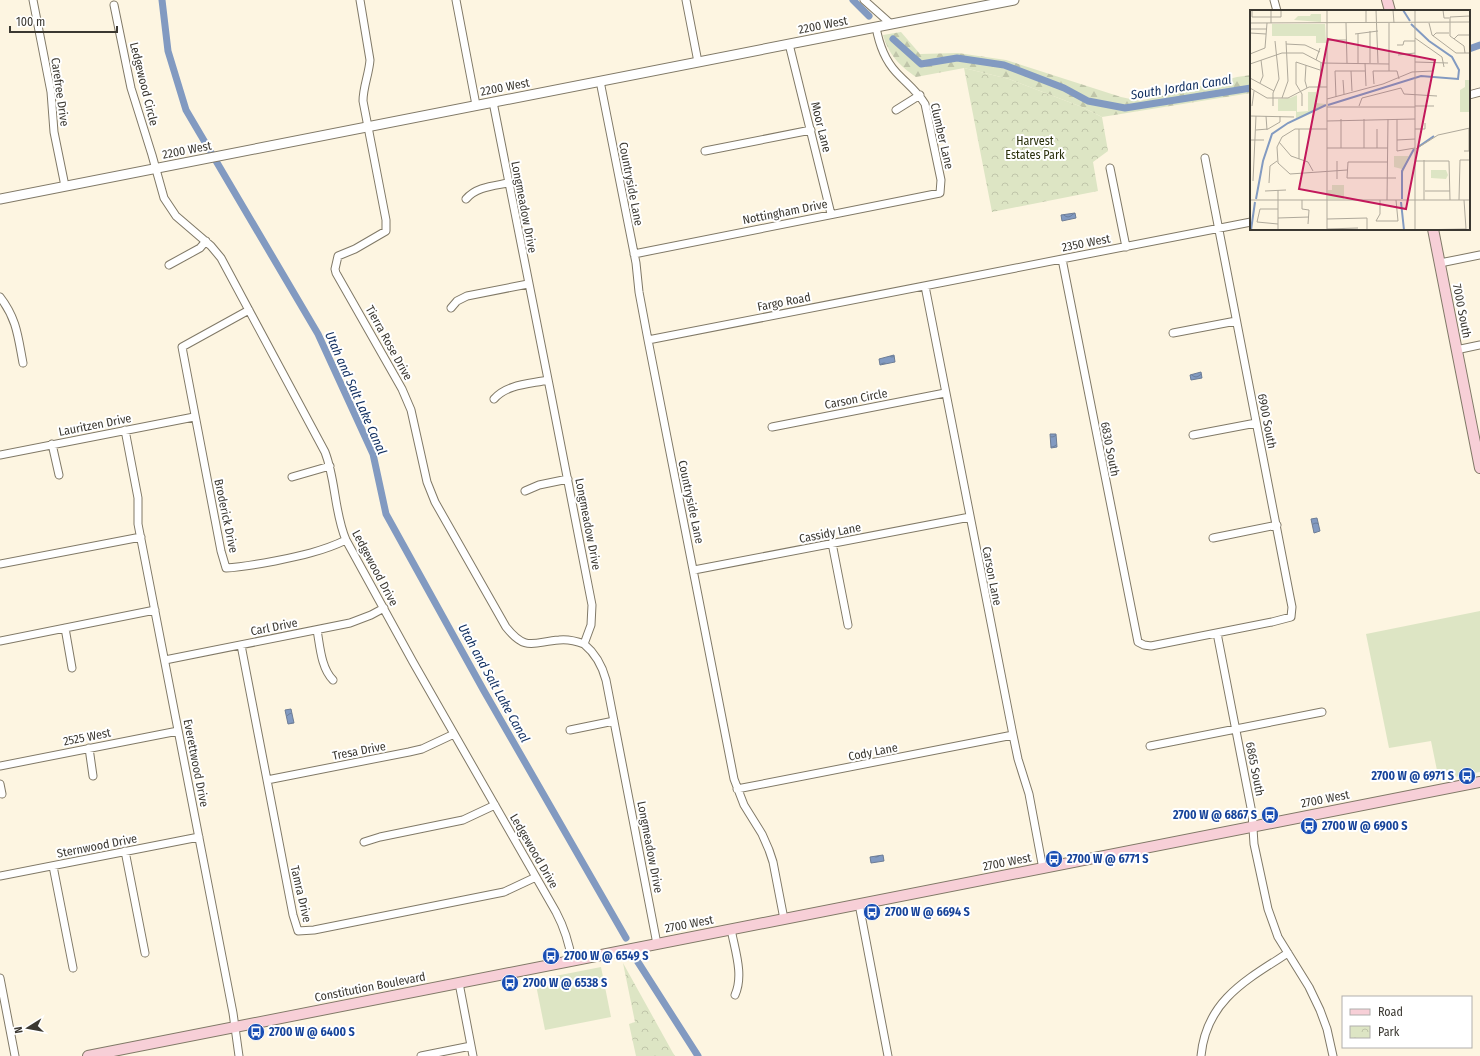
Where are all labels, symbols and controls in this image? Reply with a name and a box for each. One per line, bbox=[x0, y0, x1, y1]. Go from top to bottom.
scale bar bbox=[10, 8, 117, 34]
inset map bbox=[1250, 10, 1470, 230]
street label: 2200 West bbox=[797, 13, 849, 37]
text: 100 m bbox=[16, 15, 45, 29]
street label: Ledgewood Circle bbox=[127, 41, 161, 127]
street label: Carefree Drive bbox=[48, 57, 72, 127]
water label: South Jordan Canal bbox=[1129, 72, 1233, 103]
street label: 2200 West bbox=[479, 75, 531, 99]
street label: Moor Lane bbox=[808, 100, 834, 154]
street label: Clumber Lane bbox=[928, 102, 956, 170]
park label: Harvest Estates Park bbox=[1005, 134, 1065, 162]
street label: 2200 West bbox=[161, 138, 213, 162]
street label: Countryside Lane bbox=[616, 141, 646, 227]
street label: Longmeadow Drive bbox=[508, 160, 540, 254]
street label: Nottingham Drive bbox=[741, 197, 829, 227]
street label: 2350 West bbox=[1061, 231, 1112, 255]
street label: 7000 South bbox=[1450, 283, 1474, 339]
street label: Fargo Road bbox=[756, 290, 812, 314]
street label: Tierra Rose Drive bbox=[363, 303, 415, 383]
water label: Utah and Salt Lake Canal bbox=[322, 329, 390, 457]
street label: Carson Circle bbox=[823, 386, 889, 412]
street label: 6900 South bbox=[1255, 392, 1279, 450]
street label: Lauritzen Drive bbox=[58, 411, 133, 439]
street label: 6830 South bbox=[1098, 421, 1122, 477]
street label: Countryside Lane bbox=[675, 459, 707, 545]
street label: Longmeadow Drive bbox=[572, 477, 604, 571]
street label: Broderick Drive bbox=[211, 478, 241, 554]
street label: Cassidy Lane bbox=[798, 520, 862, 546]
street label: Ledgewood Drive bbox=[349, 528, 401, 608]
street label: Carson Lane bbox=[979, 545, 1005, 607]
street label: Carl Drive bbox=[249, 616, 299, 638]
water label: Utah and Salt Lake Canal bbox=[455, 621, 533, 745]
street label: Everettwood Drive bbox=[181, 718, 211, 808]
street label: 2525 West bbox=[62, 726, 112, 748]
street label: Tresa Drive bbox=[331, 739, 387, 763]
street label: Cody Lane bbox=[847, 740, 899, 764]
street label: 6865 South bbox=[1243, 741, 1267, 797]
bus stop icon: 2700 W @ 6971 S bbox=[1457, 766, 1477, 786]
place label: 2700 W @ 6971 S bbox=[1371, 769, 1454, 783]
street label: 2700 West bbox=[1300, 787, 1351, 811]
street label: Longmeadow Drive bbox=[634, 800, 666, 894]
bus stop icon: 2700 W @ 6867 S bbox=[1260, 805, 1280, 825]
place label: 2700 W @ 6867 S bbox=[1172, 808, 1257, 822]
street label: Ledgewood Drive bbox=[507, 811, 561, 891]
bus stop icon: 2700 W @ 6900 S bbox=[1299, 816, 1319, 836]
place label: 2700 W @ 6900 S bbox=[1321, 819, 1408, 833]
street label: Sternwood Drive bbox=[56, 831, 138, 861]
bus stop icon: 2700 W @ 6771 S bbox=[1044, 849, 1064, 869]
street label: 2700 West bbox=[982, 850, 1033, 874]
place label: 2700 W @ 6771 S bbox=[1066, 852, 1149, 866]
street label: Tamra Drive bbox=[288, 864, 314, 924]
bus stop icon: 2700 W @ 6694 S bbox=[862, 902, 882, 922]
place label: 2700 W @ 6694 S bbox=[884, 905, 970, 919]
street label: 2700 West bbox=[664, 912, 715, 936]
bus stop icon: 2700 W @ 6549 S bbox=[541, 946, 561, 966]
place label: 2700 W @ 6549 S bbox=[563, 949, 648, 963]
street label: Constitution Boulevard bbox=[313, 969, 427, 1005]
bus stop icon: 2700 W @ 6538 S bbox=[500, 973, 520, 993]
place label: 2700 W @ 6538 S bbox=[522, 976, 607, 990]
legend bbox=[1342, 996, 1472, 1048]
text: Road bbox=[1378, 1005, 1403, 1019]
north arrow bbox=[8, 1008, 48, 1048]
bus stop icon: 2700 W @ 6400 S bbox=[246, 1022, 266, 1042]
text: N bbox=[12, 1025, 26, 1034]
place label: 2700 W @ 6400 S bbox=[268, 1025, 355, 1039]
text: Park bbox=[1378, 1025, 1400, 1039]

